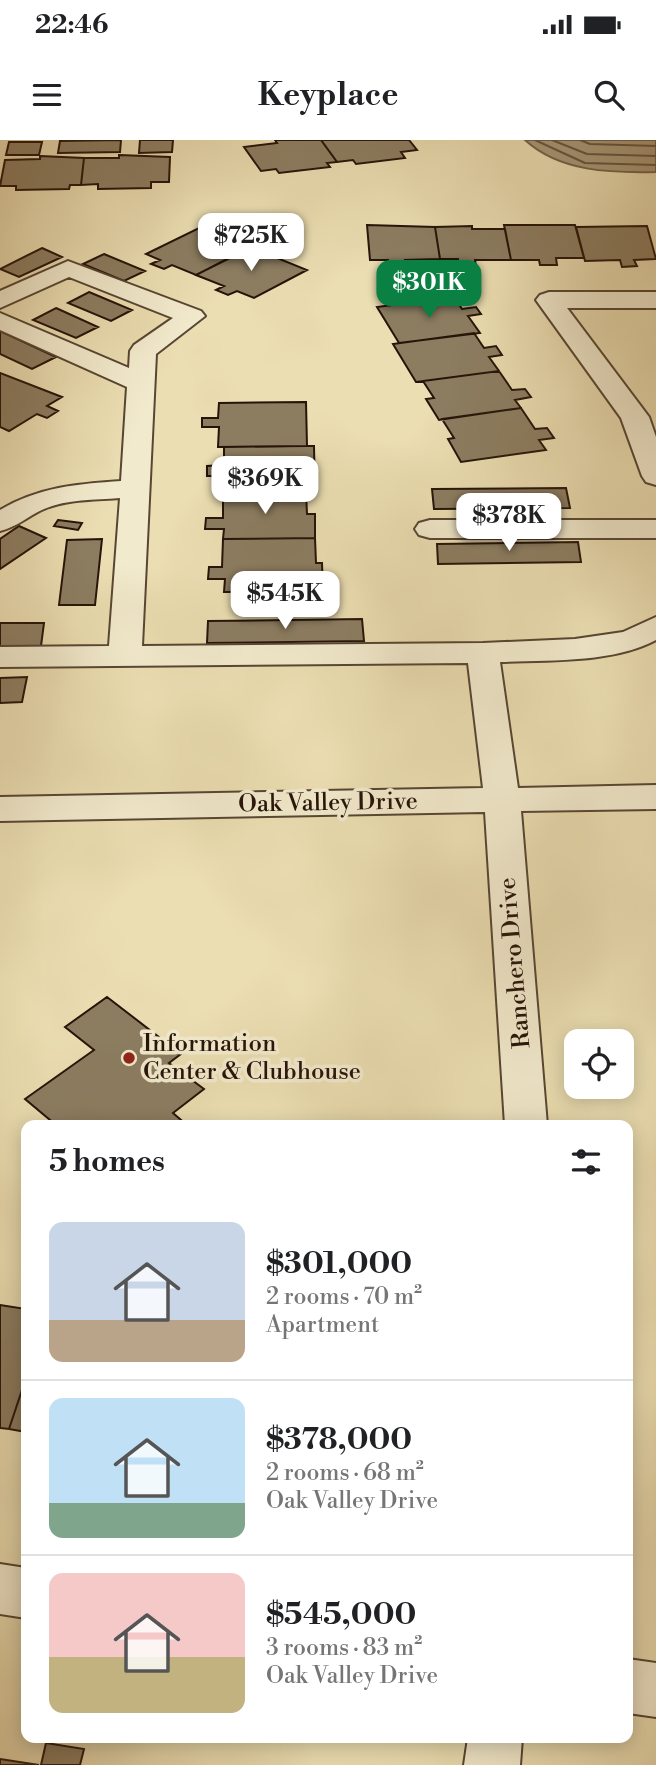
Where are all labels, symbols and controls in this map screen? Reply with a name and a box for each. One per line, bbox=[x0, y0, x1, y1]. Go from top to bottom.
text: 22:46 bbox=[35, 9, 108, 41]
text: Keyplace bbox=[258, 75, 398, 115]
icon: menu bbox=[28, 76, 66, 114]
icon: search bbox=[590, 76, 628, 114]
pin: $725K bbox=[202, 214, 300, 273]
text: $725K bbox=[214, 222, 288, 250]
pin: $301K bbox=[380, 260, 478, 320]
text: $301K bbox=[392, 269, 466, 297]
pin: $369K bbox=[216, 456, 314, 516]
text: $369K bbox=[227, 465, 303, 493]
pin: $378K bbox=[460, 494, 558, 553]
text: $378K bbox=[472, 502, 546, 530]
pin: $545K bbox=[236, 572, 334, 631]
text: $545K bbox=[247, 580, 323, 608]
street label: Oak Valley Drive bbox=[238, 786, 418, 820]
street label: Ranchero Drive bbox=[493, 876, 537, 1050]
place label: Information Center & Clubhouse bbox=[143, 1029, 361, 1087]
map controls bbox=[564, 1029, 634, 1099]
button: locate bbox=[564, 1029, 634, 1099]
marker: Information Center & Clubhouse bbox=[121, 1050, 137, 1066]
text: 5 homes bbox=[49, 1143, 165, 1181]
icon: filters bbox=[567, 1143, 605, 1181]
text: $301,000 bbox=[266, 1245, 412, 1283]
icon: home bbox=[105, 1250, 189, 1334]
text: 2 rooms · 70 m² bbox=[266, 1283, 422, 1311]
text: Apartment bbox=[266, 1311, 379, 1339]
text: $378,000 bbox=[266, 1421, 412, 1459]
icon: home bbox=[105, 1426, 189, 1510]
text: 2 rooms · 68 m² bbox=[266, 1459, 424, 1487]
text: Oak Valley Drive bbox=[266, 1487, 438, 1515]
text: $545,000 bbox=[266, 1596, 416, 1634]
icon: home bbox=[105, 1601, 189, 1685]
text: 3 rooms · 83 m² bbox=[266, 1634, 422, 1662]
text: Oak Valley Drive bbox=[266, 1662, 438, 1690]

